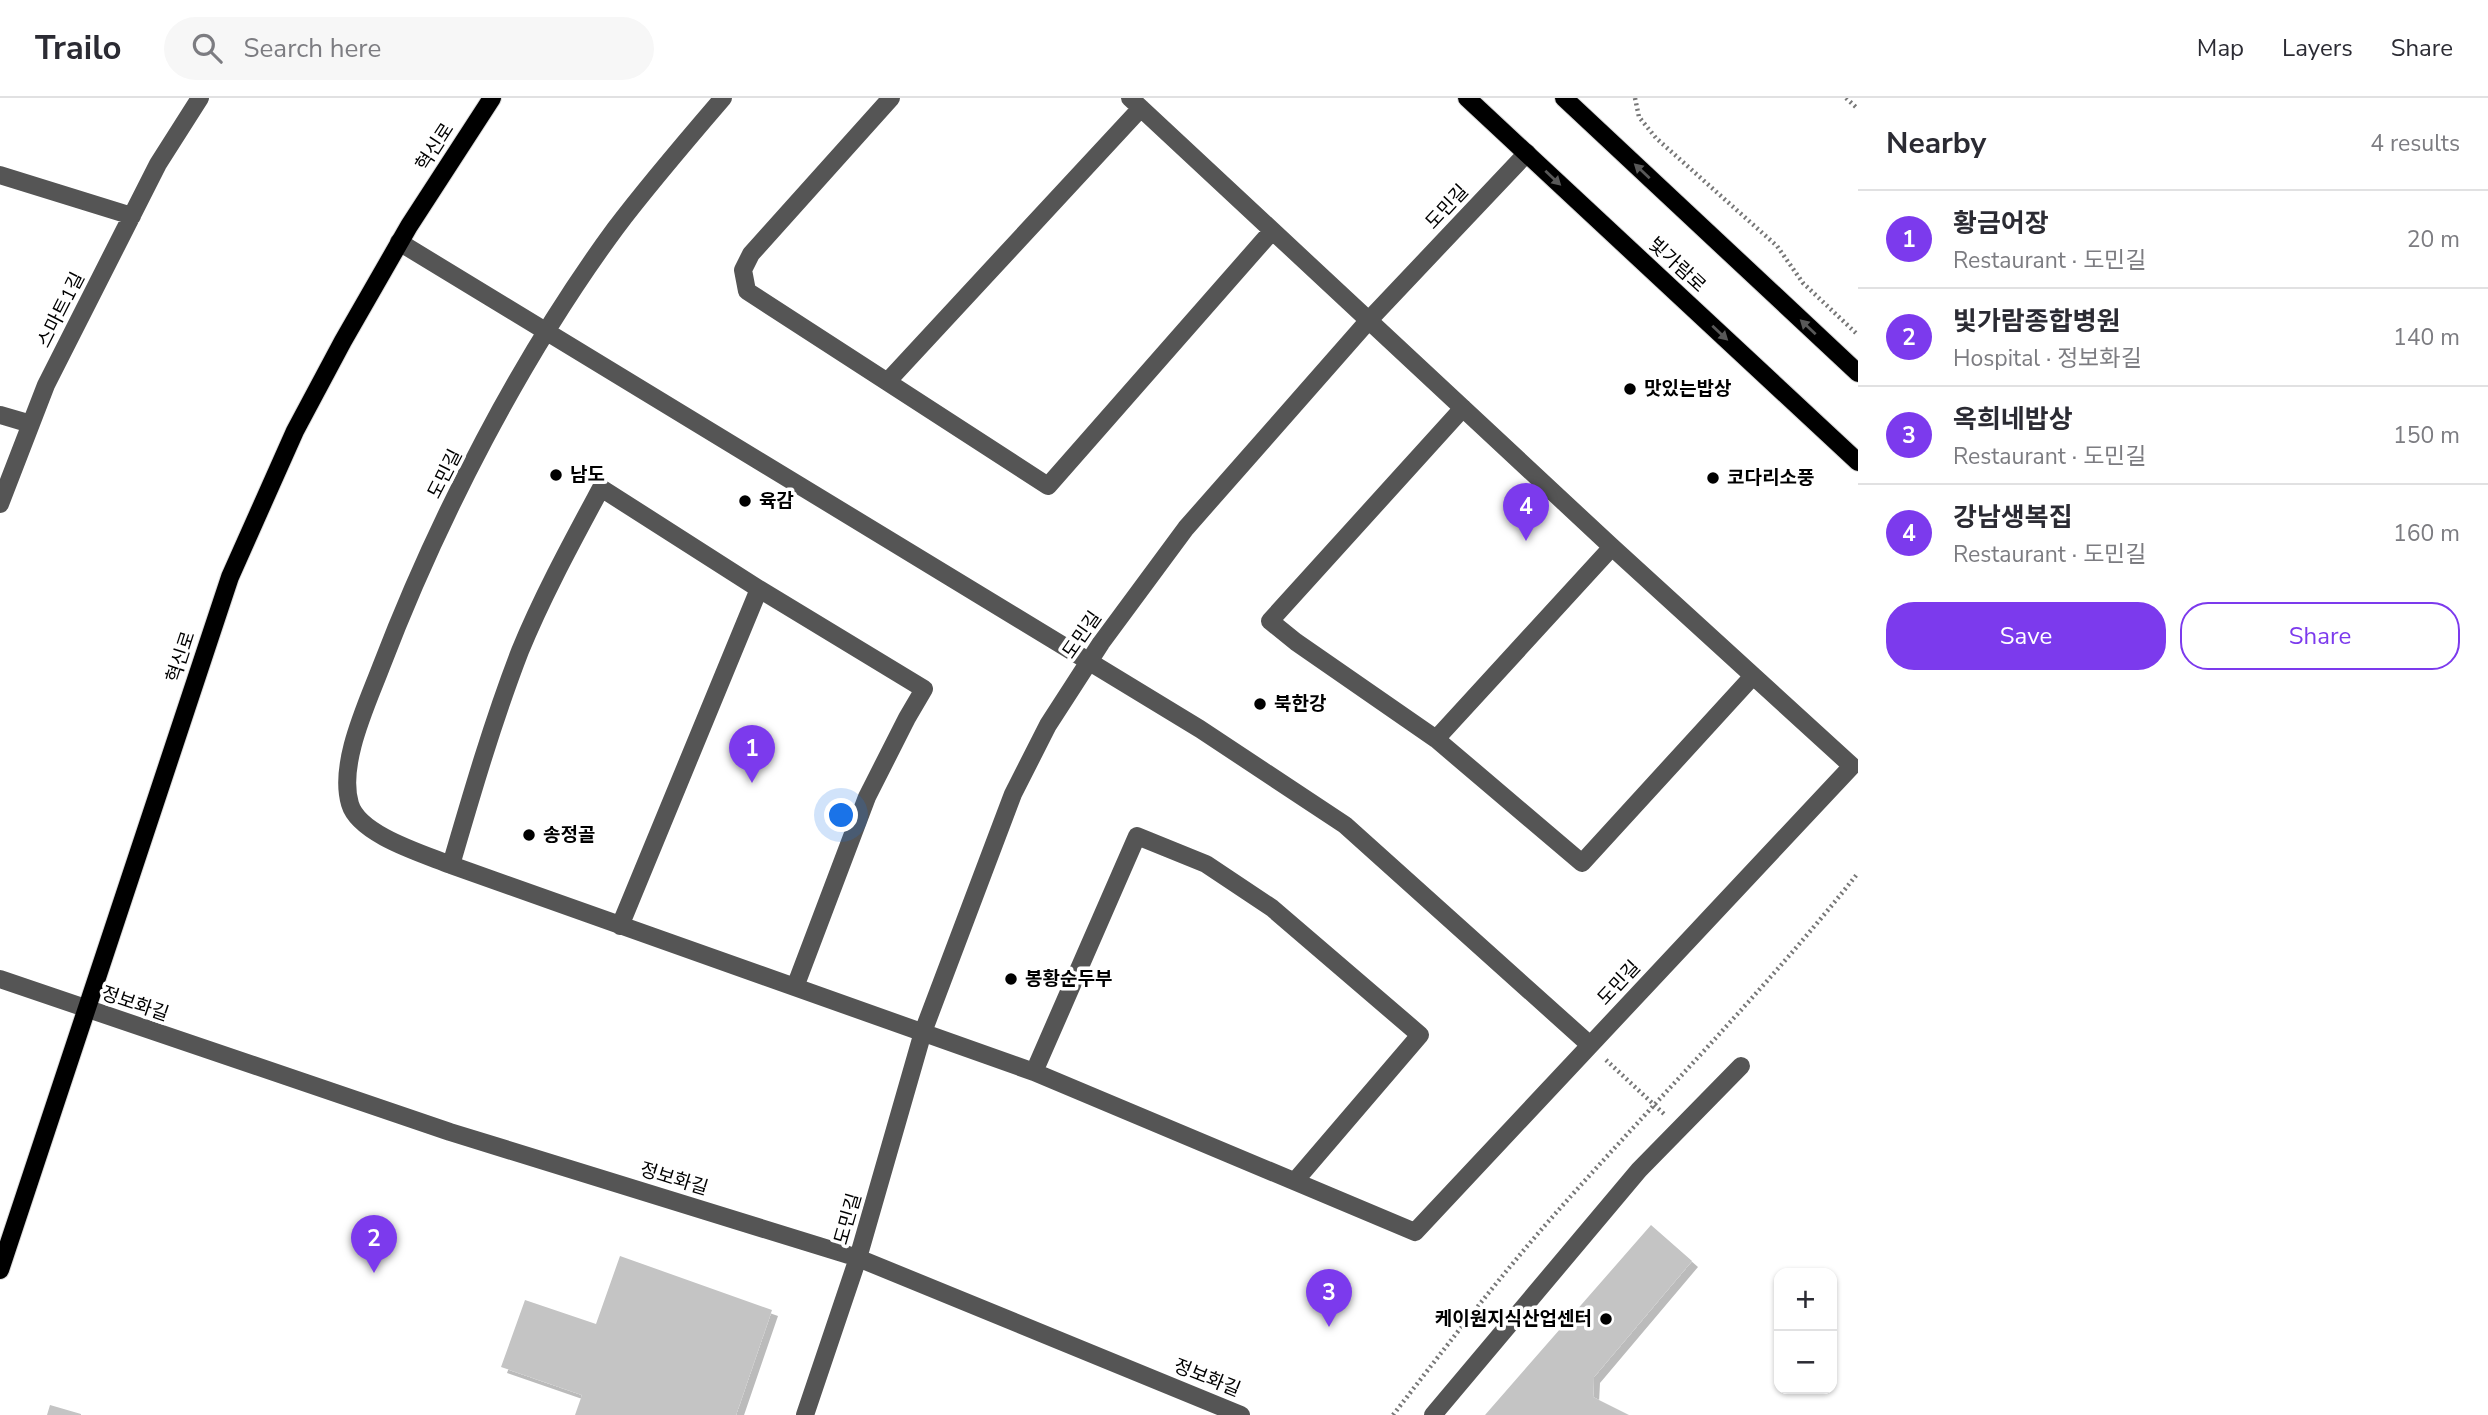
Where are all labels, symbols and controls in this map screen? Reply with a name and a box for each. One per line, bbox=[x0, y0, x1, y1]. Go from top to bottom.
search box bbox=[164, 17, 654, 80]
text: Trailo bbox=[35, 26, 122, 71]
icon: search bbox=[188, 29, 226, 67]
text: Search here bbox=[244, 31, 381, 66]
text: Map bbox=[2197, 32, 2244, 64]
text: Layers bbox=[2282, 32, 2353, 64]
text: Share bbox=[2391, 32, 2453, 64]
street label: 혁신로 bbox=[410, 118, 460, 176]
text: Nearby bbox=[1886, 123, 1986, 164]
text: 4 results bbox=[2370, 128, 2460, 159]
one-way arrow bbox=[1634, 164, 1651, 180]
one-way arrow bbox=[1544, 169, 1561, 185]
street label: 도민길 bbox=[1420, 179, 1474, 235]
text: 황금어장 bbox=[1953, 206, 2049, 241]
text: 1 bbox=[1902, 224, 1916, 255]
text: 20 m bbox=[2407, 224, 2460, 255]
street label: 빛가람로 bbox=[1643, 232, 1711, 298]
text: Restaurant · 도민길 bbox=[1953, 245, 2146, 276]
street label: 스마트1길 bbox=[31, 268, 91, 352]
text: 빛가람종합병원 bbox=[1953, 304, 2120, 339]
one-way arrow bbox=[1800, 319, 1817, 335]
text: 2 bbox=[1902, 322, 1916, 353]
text: 140 m bbox=[2393, 322, 2460, 353]
one-way arrow bbox=[1711, 325, 1728, 341]
text: Hospital · 정보화길 bbox=[1953, 343, 2142, 374]
place label: 맛있는밥상 bbox=[1644, 376, 1731, 402]
marker: 맛있는밥상 bbox=[1622, 381, 1638, 397]
text: 옥희네밥상 bbox=[1953, 402, 2073, 437]
text: 3 bbox=[1902, 420, 1916, 451]
text: 150 m bbox=[2393, 420, 2460, 451]
text: Restaurant · 도민길 bbox=[1953, 441, 2146, 472]
street label: 도민길 bbox=[422, 445, 468, 503]
place label: 남도 bbox=[570, 462, 605, 488]
place label: 코다리소풍 bbox=[1727, 465, 1814, 491]
marker: 남도 bbox=[548, 467, 564, 483]
marker: 코다리소풍 bbox=[1705, 470, 1721, 486]
pin: 4 bbox=[1503, 483, 1549, 541]
place label: 육감 bbox=[759, 488, 794, 514]
marker: 육감 bbox=[737, 493, 753, 509]
text: 강남생복집 bbox=[1953, 500, 2073, 535]
text: 4 bbox=[1902, 518, 1916, 549]
text: 160 m bbox=[2393, 518, 2460, 549]
text: Restaurant · 도민길 bbox=[1953, 539, 2146, 570]
button: Save bbox=[1886, 602, 2166, 670]
button: Share bbox=[2180, 602, 2460, 670]
street label: 도민길 bbox=[1056, 606, 1108, 664]
street label: 혁신로 bbox=[161, 628, 201, 686]
place label: 북한강 bbox=[1274, 691, 1326, 717]
marker: 북한강 bbox=[1252, 696, 1268, 712]
pin: 1 bbox=[729, 725, 775, 783]
your location bbox=[824, 798, 858, 832]
place label: 송정골 bbox=[543, 822, 595, 848]
marker: 송정골 bbox=[521, 827, 537, 843]
street label: 도민길 bbox=[1592, 955, 1646, 1011]
place label: 봉황순두부 bbox=[1025, 966, 1112, 992]
marker: 봉황순두부 bbox=[1003, 971, 1019, 987]
street label: 정보화길 bbox=[98, 980, 172, 1028]
street label: 정보화길 bbox=[637, 1156, 711, 1202]
street label: 도민길 bbox=[828, 1190, 868, 1248]
pin: 2 bbox=[351, 1215, 397, 1273]
map controls bbox=[1774, 1268, 1837, 1394]
button: + bbox=[1774, 1268, 1837, 1331]
pin: 3 bbox=[1306, 1269, 1352, 1327]
place label: 케이원지식산업센터 bbox=[1435, 1306, 1592, 1332]
marker: 케이원지식산업센터 bbox=[1598, 1311, 1614, 1327]
button: − bbox=[1774, 1331, 1837, 1394]
street label: 정보화길 bbox=[1170, 1353, 1244, 1403]

